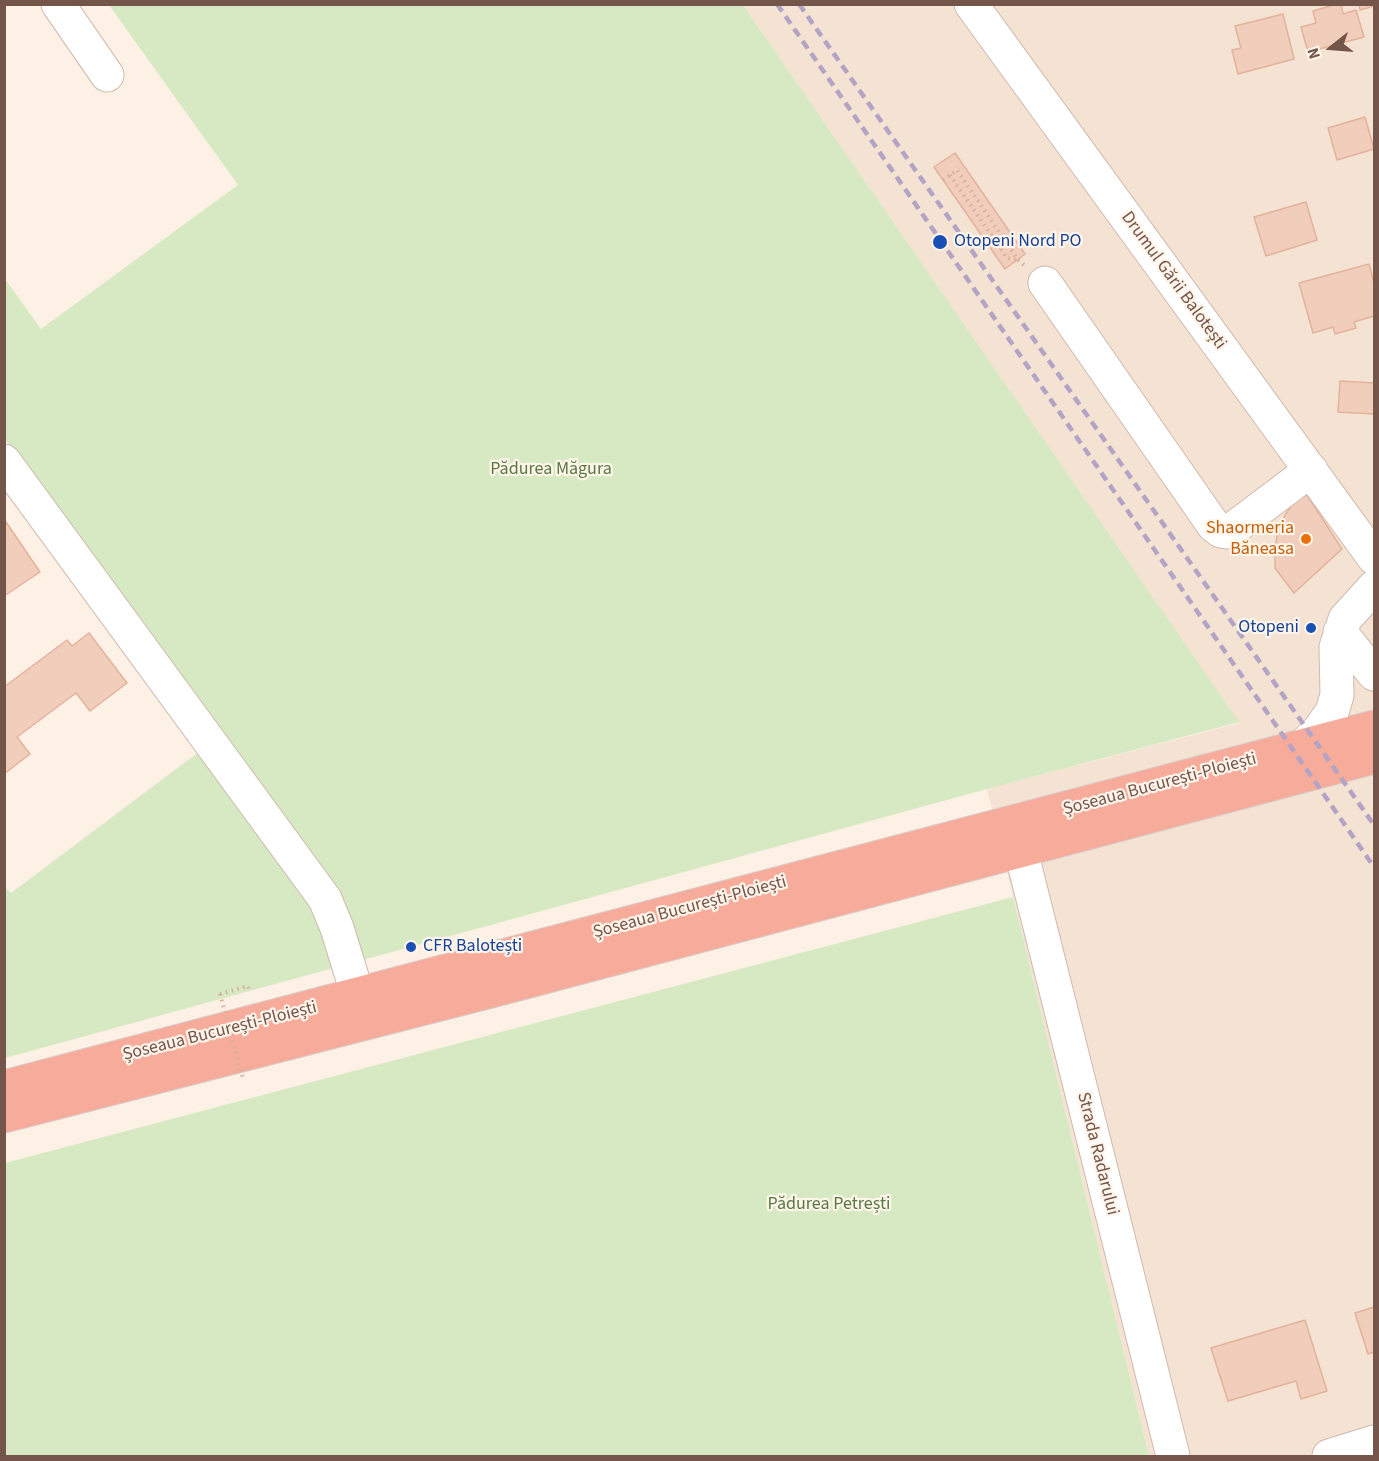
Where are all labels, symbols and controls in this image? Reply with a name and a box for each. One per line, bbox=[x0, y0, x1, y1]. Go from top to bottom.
north arrow bbox=[1301, 18, 1361, 78]
text: N bbox=[1302, 45, 1326, 62]
street label: Drumul Gării Balotești bbox=[1116, 208, 1230, 354]
place label: Otopeni Nord PO bbox=[954, 231, 1082, 253]
marker: Otopeni Nord PO bbox=[931, 233, 949, 251]
park label: Pădurea Măgura bbox=[490, 459, 612, 481]
place label: Shaormeria Băneasa bbox=[1206, 518, 1294, 560]
marker: Shaormeria Băneasa bbox=[1299, 532, 1313, 546]
place label: Otopeni bbox=[1238, 617, 1299, 639]
marker: Otopeni bbox=[1304, 621, 1318, 635]
street label: Șoseaua București-Ploiești bbox=[1061, 749, 1259, 821]
street label: Șoseaua București-Ploiești bbox=[591, 872, 789, 944]
place label: CFR Balotești bbox=[423, 936, 522, 958]
marker: CFR Balotești bbox=[404, 940, 418, 954]
street label: Șoseaua București-Ploiești bbox=[121, 997, 319, 1067]
street label: Strada Radarului bbox=[1071, 1090, 1123, 1218]
park label: Pădurea Petrești bbox=[768, 1194, 890, 1216]

